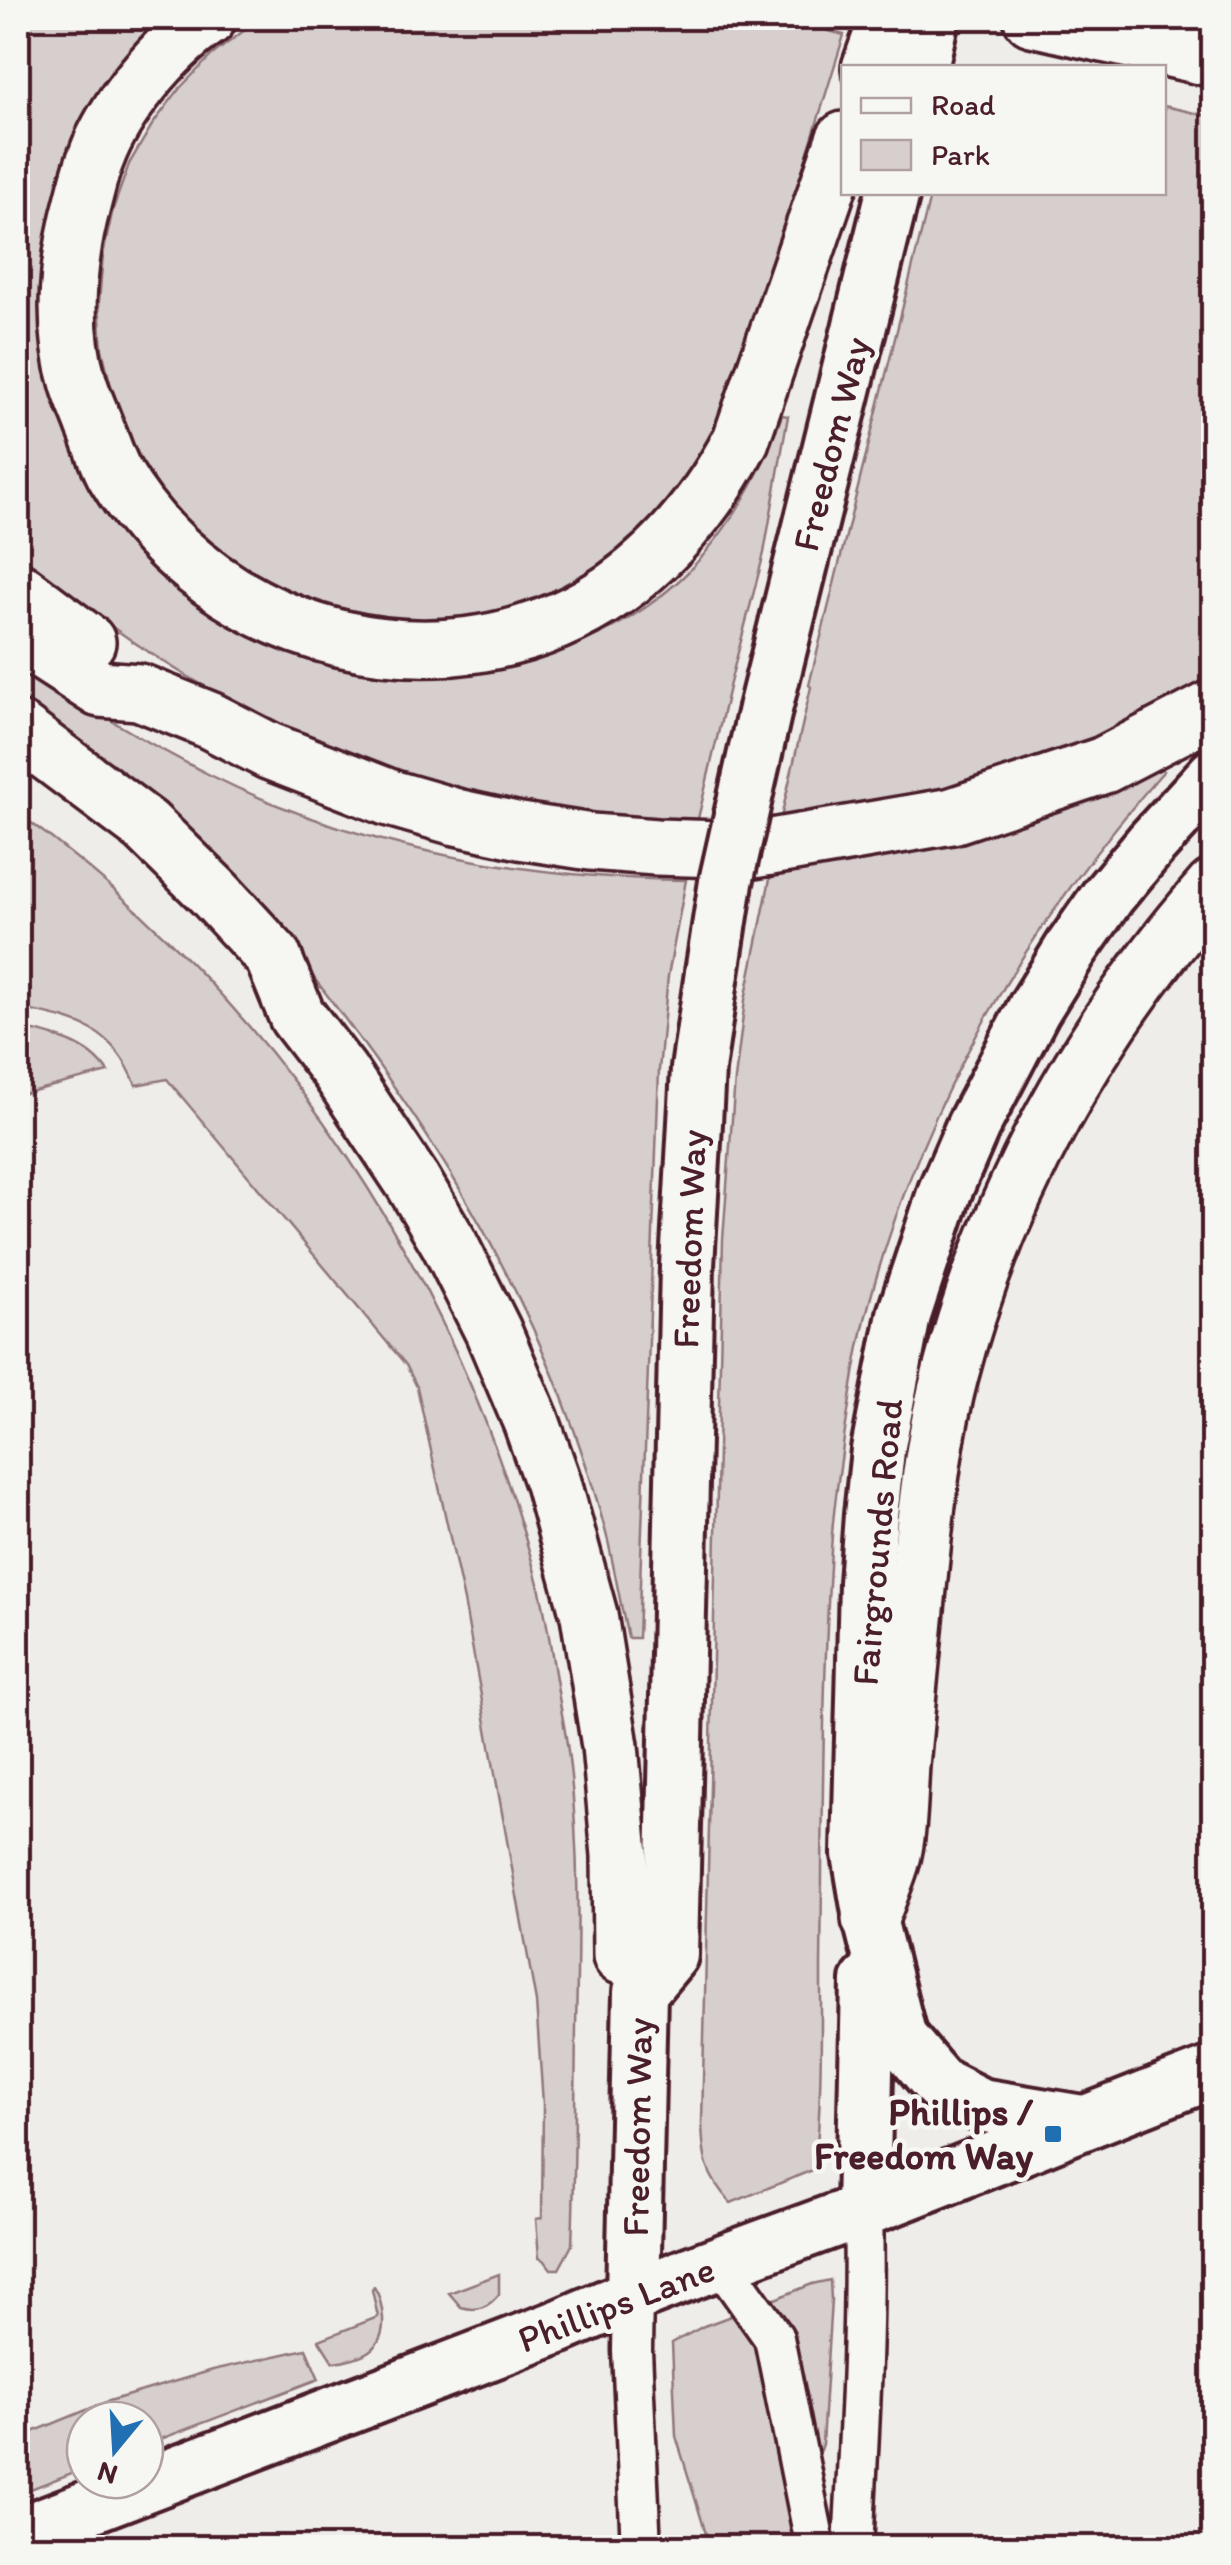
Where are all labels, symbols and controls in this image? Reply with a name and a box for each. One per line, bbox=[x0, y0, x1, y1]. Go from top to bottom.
legend bbox=[841, 65, 1166, 195]
text: Road bbox=[931, 86, 996, 123]
text: Park bbox=[931, 136, 990, 173]
street label: Freedom Way bbox=[782, 332, 880, 556]
street label: Freedom Way bbox=[662, 1129, 716, 1349]
street label: Fairgrounds Road bbox=[842, 1397, 912, 1687]
street label: Freedom Way bbox=[612, 2017, 662, 2237]
place label: Phillips / Freedom Way bbox=[814, 2089, 1034, 2179]
marker: Phillips / Freedom Way bbox=[1042, 2123, 1064, 2145]
street label: Phillips Lane bbox=[511, 2245, 721, 2363]
north arrow bbox=[65, 2400, 165, 2500]
text: N bbox=[93, 2455, 122, 2493]

